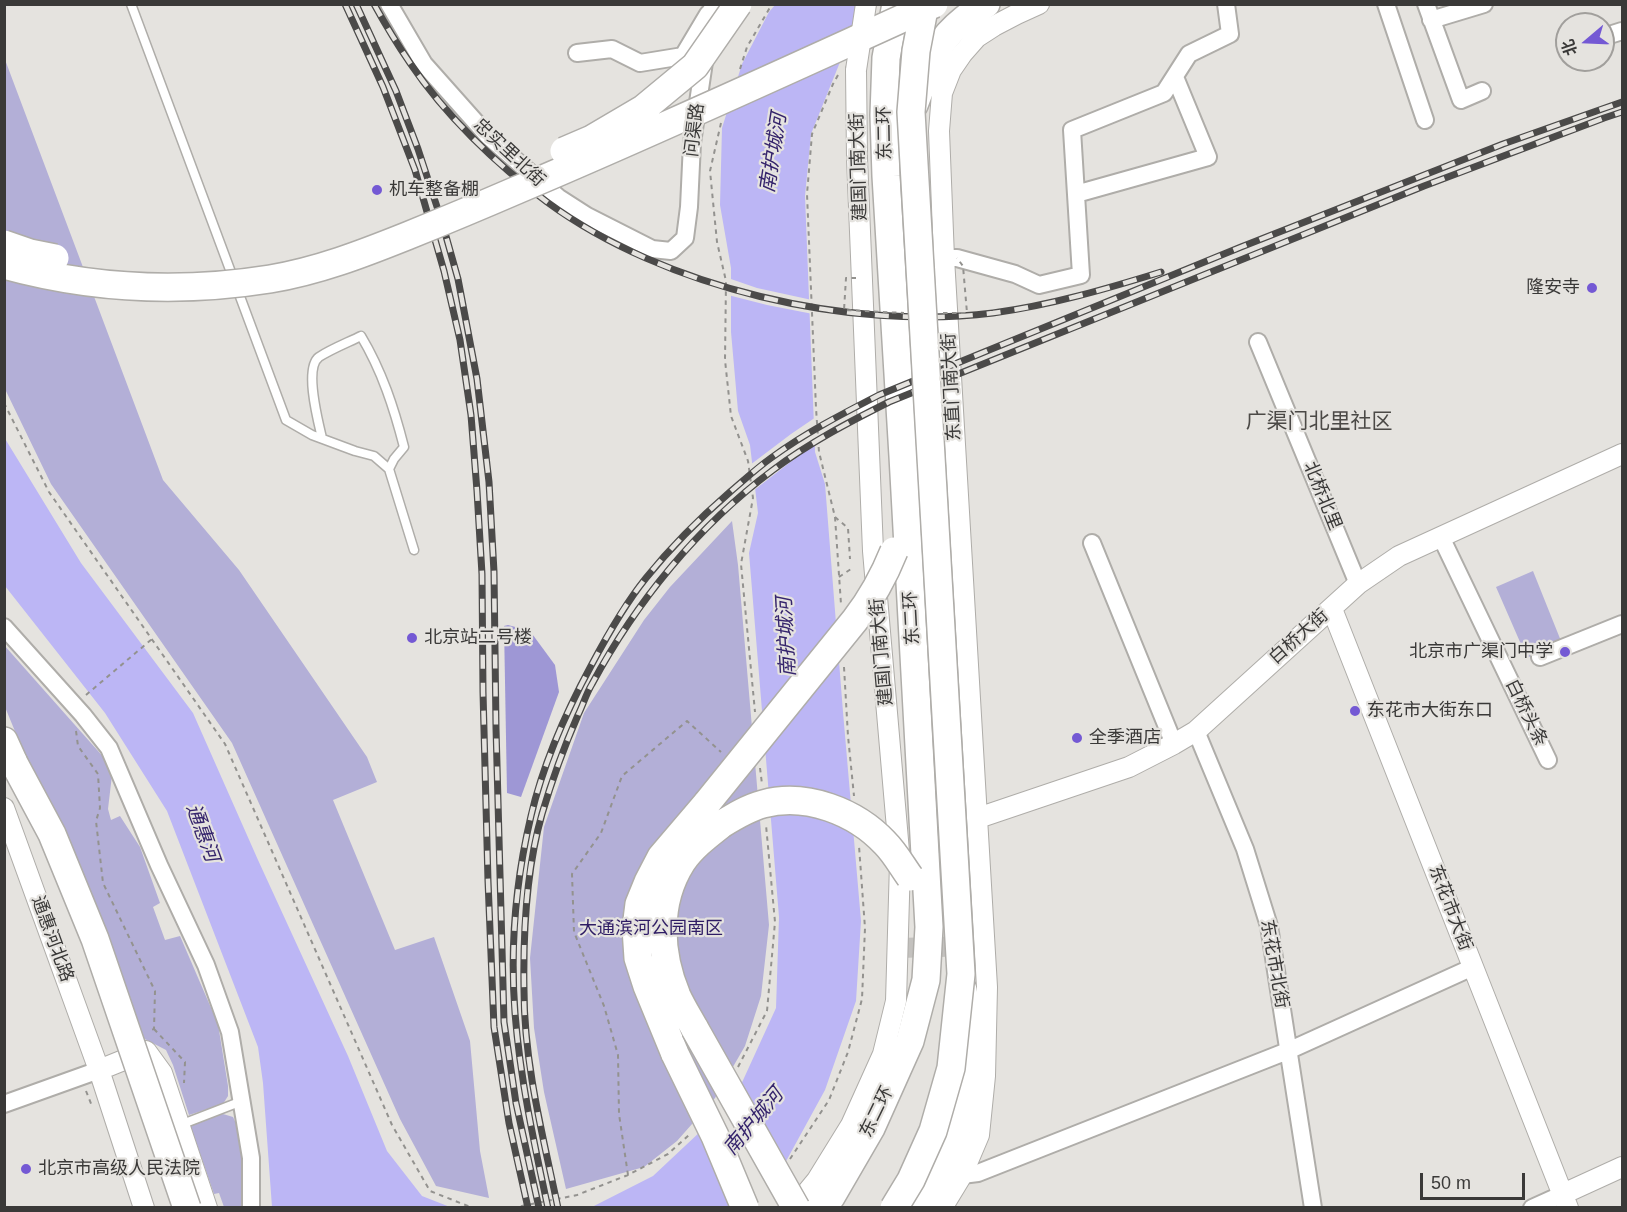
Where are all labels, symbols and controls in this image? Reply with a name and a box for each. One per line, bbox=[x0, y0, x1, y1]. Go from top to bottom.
north arrow bbox=[1555, 12, 1615, 72]
text: 北 bbox=[1559, 37, 1580, 58]
street label: 问渠路 bbox=[681, 102, 709, 158]
street label: 东二环 bbox=[874, 106, 896, 160]
water label: 南护城河 bbox=[756, 112, 792, 194]
street label: 建国门南大街 bbox=[846, 113, 872, 221]
street label: 忠实里北街 bbox=[469, 114, 549, 192]
place label: 机车整备棚 bbox=[389, 179, 479, 201]
marker: 机车整备棚 bbox=[370, 183, 384, 197]
place label: 隆安寺 bbox=[1526, 277, 1580, 299]
marker: 隆安寺 bbox=[1585, 281, 1599, 295]
street label: 东直门南大街 bbox=[938, 333, 966, 441]
district label: 广渠门北里社区 bbox=[1246, 409, 1392, 435]
street label: 北桥北里 bbox=[1299, 459, 1345, 533]
street label: 东二环 bbox=[900, 590, 924, 646]
water label: 南护城河 bbox=[773, 596, 801, 678]
street label: 建国门南大街 bbox=[867, 597, 897, 707]
street label: 白桥大街 bbox=[1265, 605, 1333, 669]
place label: 北京站二号楼 bbox=[424, 627, 532, 649]
marker: 北京站二号楼 bbox=[405, 631, 419, 645]
place label: 北京市广渠门中学 bbox=[1409, 641, 1553, 663]
marker: 北京市广渠门中学 bbox=[1558, 645, 1572, 659]
street label: 白桥头条 bbox=[1501, 676, 1551, 750]
place label: 东花市大街东口 bbox=[1367, 700, 1493, 722]
marker: 东花市大街东口 bbox=[1348, 704, 1362, 718]
place label: 全季酒店 bbox=[1089, 727, 1161, 749]
marker: 全季酒店 bbox=[1070, 731, 1084, 745]
water label: 通惠河 bbox=[180, 801, 224, 865]
street label: 东花市大街 bbox=[1424, 862, 1476, 954]
street label: 通惠河北路 bbox=[26, 893, 78, 985]
park label: 大通滨河公园南区 bbox=[579, 918, 723, 940]
street label: 东花市北街 bbox=[1256, 918, 1292, 1010]
street label: 东二环 bbox=[855, 1083, 899, 1141]
water label: 南护城河 bbox=[719, 1084, 789, 1160]
place label: 北京市高级人民法院 bbox=[38, 1158, 200, 1180]
scale bar bbox=[1423, 1161, 1528, 1199]
marker: 北京市高级人民法院 bbox=[19, 1162, 33, 1176]
text: 50 m bbox=[1431, 1173, 1471, 1193]

